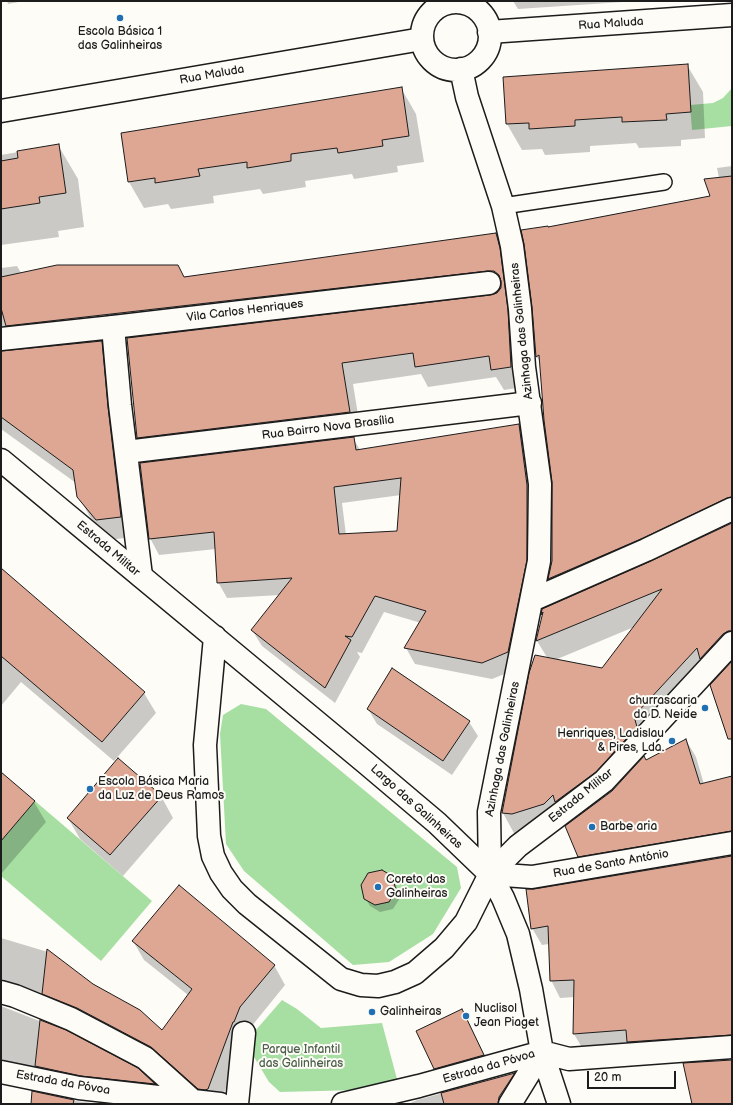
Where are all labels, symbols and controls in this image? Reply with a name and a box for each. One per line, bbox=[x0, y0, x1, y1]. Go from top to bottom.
marker: Escola Básica 1 das Galinheiras bbox=[115, 13, 125, 23]
street label: Rua Maluda bbox=[578, 15, 644, 33]
place label: Escola Básica 1 das Galinheiras bbox=[78, 25, 162, 53]
street label: Rua Maluda bbox=[179, 62, 245, 88]
street label: Azinhaga das Galinheiras bbox=[508, 262, 536, 400]
street label: Vila Carlos Henriques bbox=[186, 297, 304, 325]
street label: Rua Bairro Nova Brasília bbox=[261, 413, 395, 443]
street label: Estrada Militar bbox=[73, 518, 143, 580]
street label: Azinhaga das Galinheiras bbox=[483, 680, 523, 818]
place label: churrascaria da D. Neide bbox=[629, 694, 697, 722]
marker: churrascaria da D. Neide bbox=[700, 703, 710, 713]
place label: Henriques, Ladislau & Pires, Lda. bbox=[557, 727, 664, 755]
marker: Henriques, Ladislau & Pires, Lda. bbox=[667, 736, 677, 746]
street label: Largo das Galinheiras bbox=[367, 762, 465, 852]
street label: Estrada Militar bbox=[546, 766, 616, 826]
place label: Escola Básica Maria da Luz de Deus Ramos bbox=[98, 775, 224, 803]
marker: Escola Básica Maria da Luz de Deus Ramos bbox=[85, 784, 95, 794]
place label: Barbe aria bbox=[600, 820, 657, 834]
marker: Barbe aria bbox=[587, 822, 597, 832]
street label: Rua de Santo António bbox=[552, 847, 670, 881]
place label: Coreto das Galinheiras bbox=[386, 873, 447, 901]
marker: Coreto das Galinheiras bbox=[373, 882, 383, 892]
place label: Nuclisol Jean Piaget bbox=[474, 1002, 539, 1030]
place label: Galinheiras bbox=[380, 1005, 441, 1019]
marker: Galinheiras bbox=[367, 1007, 377, 1017]
marker: Nuclisol Jean Piaget bbox=[461, 1011, 471, 1021]
park label: Parque Infantil das Galinheiras bbox=[259, 1043, 343, 1071]
street label: Estrada da Póvoa bbox=[441, 1047, 537, 1087]
scale bar bbox=[589, 1063, 678, 1089]
street label: Estrada da Póvoa bbox=[15, 1068, 111, 1098]
text: 20 m bbox=[594, 1070, 621, 1085]

